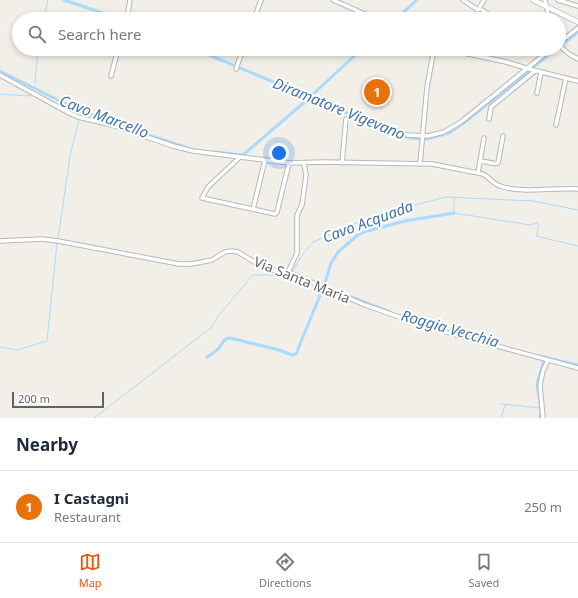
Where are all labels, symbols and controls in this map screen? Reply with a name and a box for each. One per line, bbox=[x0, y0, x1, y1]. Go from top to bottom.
search box bbox=[12, 12, 566, 56]
icon: search bbox=[26, 23, 48, 45]
text: Search here bbox=[58, 24, 141, 44]
water label: Diramatore Vigevano bbox=[270, 72, 408, 144]
pin: 1 bbox=[364, 77, 390, 107]
water label: Cavo Marcello bbox=[57, 90, 152, 142]
your location bbox=[269, 143, 289, 163]
water label: Cavo Acquada bbox=[320, 195, 416, 247]
street label: Via Santa Maria bbox=[251, 252, 353, 307]
water label: Roggia Vecchia bbox=[399, 305, 502, 352]
scale bar bbox=[12, 390, 104, 409]
text: 200 m bbox=[18, 391, 50, 406]
text: Nearby bbox=[16, 433, 78, 456]
text: I Castagni bbox=[54, 488, 129, 508]
text: 1 bbox=[25, 498, 33, 516]
text: 250 m bbox=[524, 498, 562, 516]
text: Restaurant bbox=[54, 508, 121, 526]
tab: Map bbox=[79, 551, 102, 590]
tab: Directions bbox=[259, 551, 311, 590]
tab: Saved bbox=[469, 551, 499, 590]

